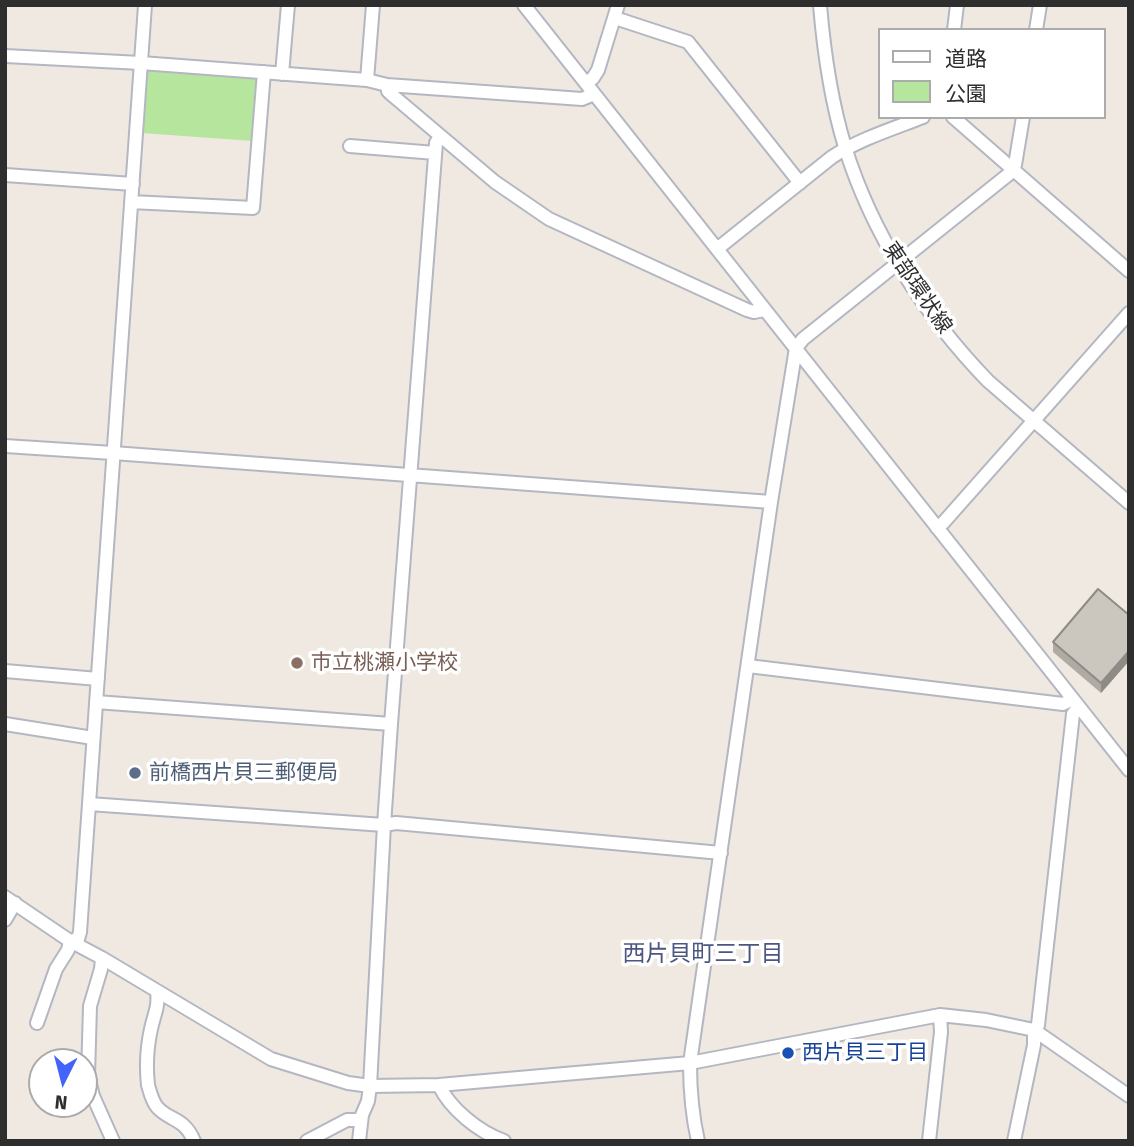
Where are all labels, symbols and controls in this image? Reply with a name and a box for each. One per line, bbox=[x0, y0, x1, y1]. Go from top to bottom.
legend bbox=[878, 28, 1106, 119]
text: 道路 bbox=[945, 46, 987, 72]
text: 公園 bbox=[945, 81, 987, 107]
street label: 東部環状線 bbox=[877, 237, 957, 339]
place label: 市立桃瀬小学校 bbox=[311, 650, 458, 676]
marker: 市立桃瀬小学校 bbox=[289, 655, 305, 671]
place label: 前橋西片貝三郵便局 bbox=[149, 760, 338, 786]
marker: 前橋西片貝三郵便局 bbox=[127, 765, 143, 781]
district label: 西片貝町三丁目 bbox=[623, 941, 783, 969]
place label: 西片貝三丁目 bbox=[802, 1040, 928, 1066]
marker: 西片貝三丁目 bbox=[780, 1045, 796, 1061]
north arrow bbox=[28, 1048, 98, 1118]
text: N bbox=[53, 1090, 68, 1114]

